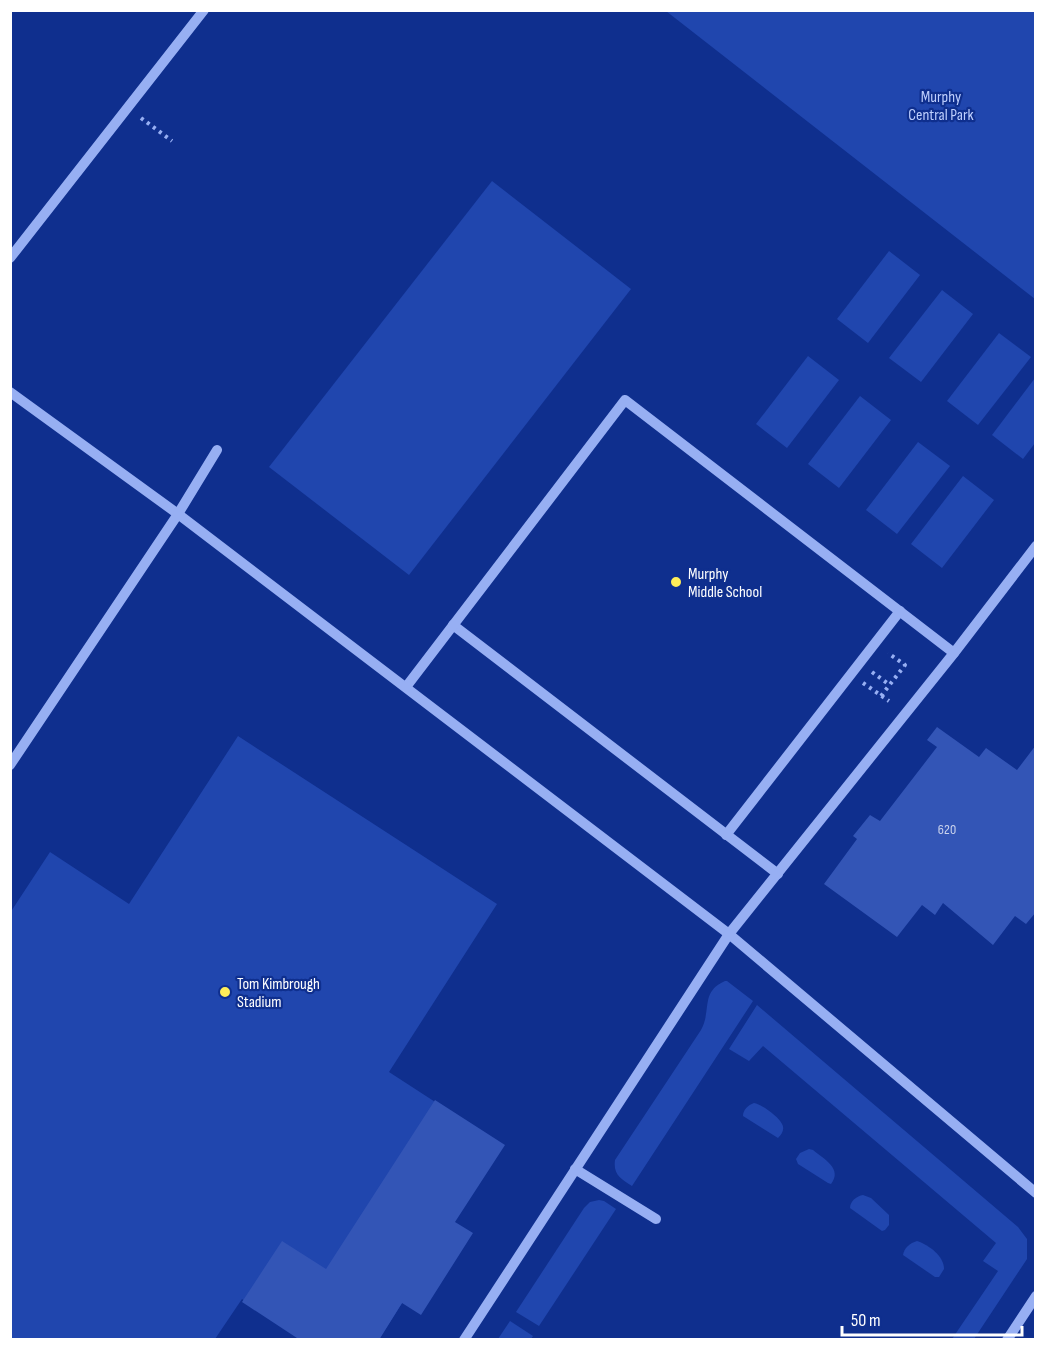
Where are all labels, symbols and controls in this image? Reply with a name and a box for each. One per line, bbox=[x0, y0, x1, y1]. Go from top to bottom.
park label: Murphy Central Park bbox=[908, 88, 974, 125]
place label: Murphy Middle School bbox=[688, 565, 762, 602]
marker: Murphy Middle School bbox=[669, 575, 683, 589]
house number: 620 bbox=[938, 821, 956, 838]
place label: Tom Kimbrough Stadium bbox=[237, 975, 320, 1012]
marker: Tom Kimbrough Stadium bbox=[218, 985, 232, 999]
scale bar bbox=[842, 1299, 1022, 1337]
text: 50 m bbox=[851, 1310, 881, 1331]

